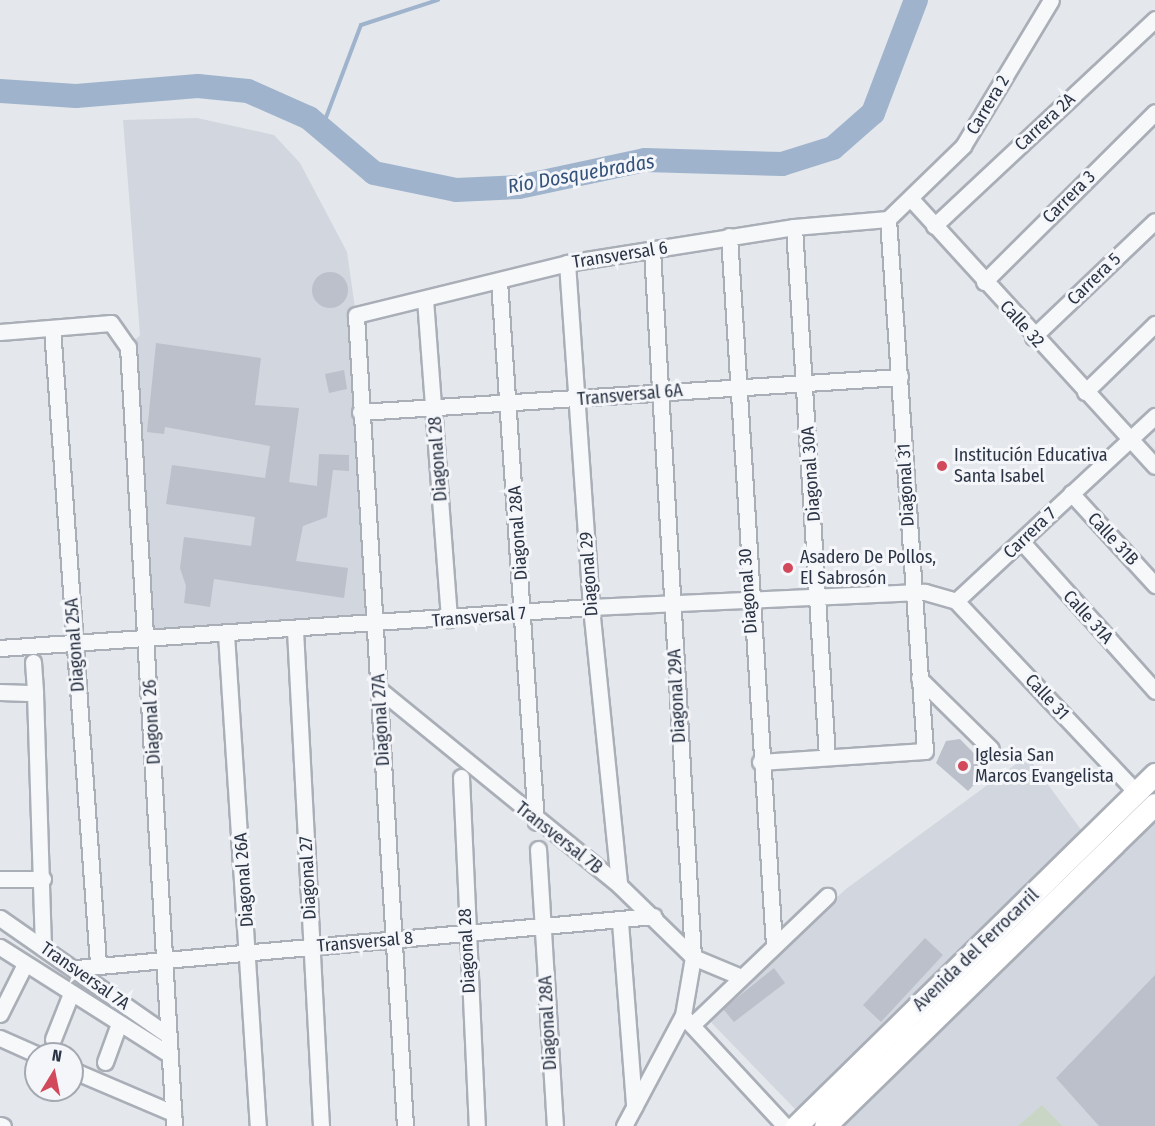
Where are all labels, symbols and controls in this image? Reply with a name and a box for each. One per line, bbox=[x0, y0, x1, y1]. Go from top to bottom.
street label: Carrera 2 bbox=[962, 71, 1014, 139]
street label: Carrera 2A bbox=[1010, 89, 1080, 155]
water label: Río Dosquebradas bbox=[506, 149, 656, 199]
street label: Carrera 3 bbox=[1038, 166, 1100, 228]
street label: Transversal 6 bbox=[571, 237, 669, 273]
street label: Carrera 5 bbox=[1063, 248, 1125, 310]
street label: Calle 32 bbox=[995, 296, 1049, 352]
street label: Transversal 6A bbox=[576, 380, 684, 410]
street label: Diagonal 28 bbox=[424, 416, 452, 502]
street label: Diagonal 30A bbox=[797, 426, 825, 522]
street label: Diagonal 31 bbox=[893, 443, 919, 527]
place label: Institución Educativa Santa Isabel bbox=[954, 445, 1108, 488]
marker: Institución Educativa Santa Isabel bbox=[935, 459, 949, 473]
street label: Diagonal 28A bbox=[504, 485, 532, 581]
street label: Carrera 7 bbox=[999, 503, 1061, 563]
street label: Calle 31B bbox=[1083, 508, 1143, 570]
street label: Diagonal 29 bbox=[575, 531, 603, 617]
street label: Diagonal 30 bbox=[734, 547, 762, 635]
place label: Asadero De Pollos, El Sabrosón bbox=[800, 547, 936, 590]
marker: Asadero De Pollos, El Sabrosón bbox=[781, 561, 795, 575]
street label: Calle 31A bbox=[1058, 586, 1118, 648]
street label: Diagonal 25A bbox=[61, 597, 89, 693]
street label: Transversal 7 bbox=[431, 602, 527, 632]
street label: Diagonal 29A bbox=[664, 648, 690, 744]
street label: Calle 31 bbox=[1020, 670, 1074, 724]
street label: Diagonal 27A bbox=[368, 673, 394, 767]
street label: Diagonal 26 bbox=[139, 679, 165, 765]
place label: Iglesia San Marcos Evangelista bbox=[975, 745, 1114, 788]
marker: Iglesia San Marcos Evangelista bbox=[956, 759, 970, 773]
street label: Transversal 7B bbox=[511, 797, 607, 879]
street label: Diagonal 26A bbox=[230, 832, 258, 928]
street label: Diagonal 27 bbox=[295, 836, 321, 920]
street label: Avenida del Ferrocarril bbox=[909, 884, 1043, 1016]
street label: Diagonal 28 bbox=[454, 908, 480, 994]
street label: Transversal 8 bbox=[316, 927, 414, 957]
street label: Transversal 7A bbox=[36, 937, 134, 1015]
street label: Diagonal 28A bbox=[535, 975, 561, 1071]
north arrow bbox=[24, 1042, 84, 1102]
text: N bbox=[50, 1046, 63, 1066]

